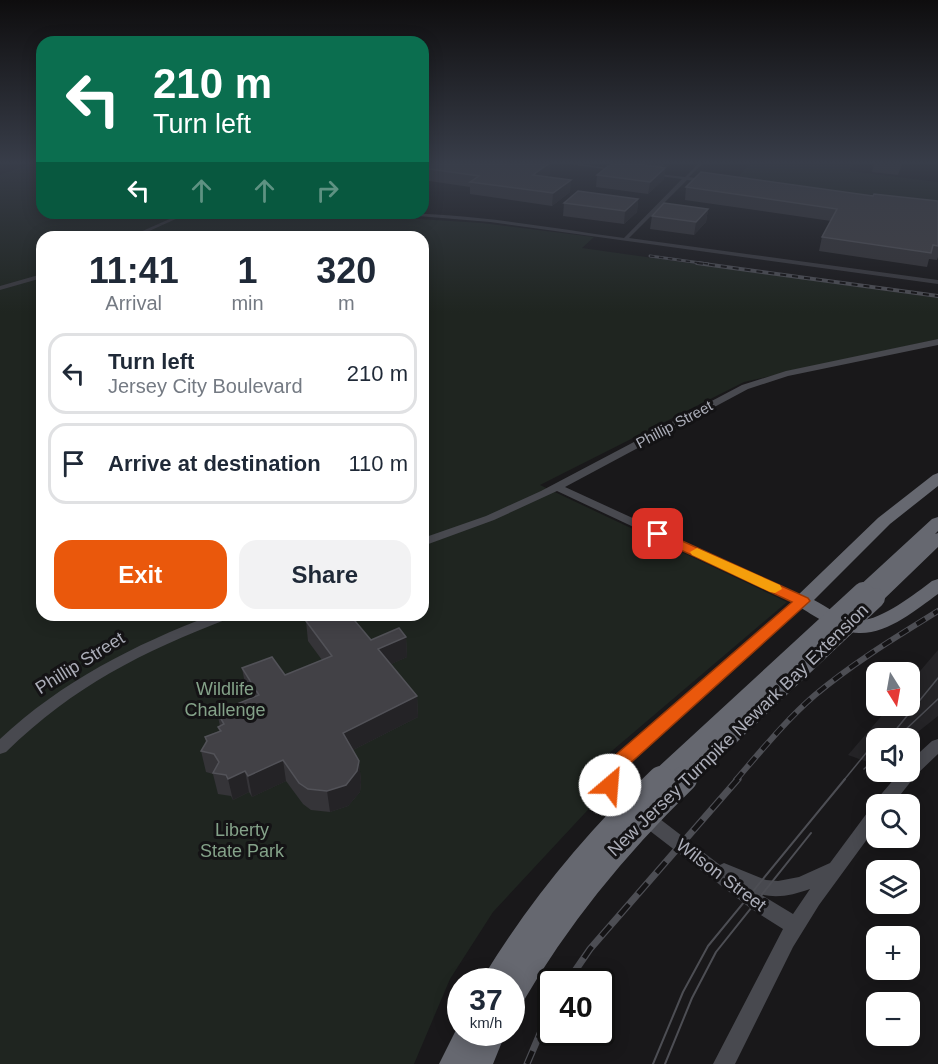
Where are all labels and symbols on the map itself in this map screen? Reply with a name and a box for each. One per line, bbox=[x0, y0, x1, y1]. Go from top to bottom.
street label: Phillip Street bbox=[633, 396, 716, 451]
pin bbox=[632, 508, 683, 559]
street label: New Jersey Turnpike Newark Bay Extension bbox=[604, 600, 872, 860]
street label: Phillip Street bbox=[32, 628, 128, 698]
north arrow bbox=[866, 662, 920, 716]
park label: Wildlife Challenge bbox=[184, 679, 266, 720]
position arrow bbox=[578, 753, 642, 817]
park label: Liberty State Park bbox=[200, 820, 285, 861]
street label: Wilson Street bbox=[672, 835, 770, 915]
speed limit sign: 40 bbox=[537, 968, 615, 1046]

